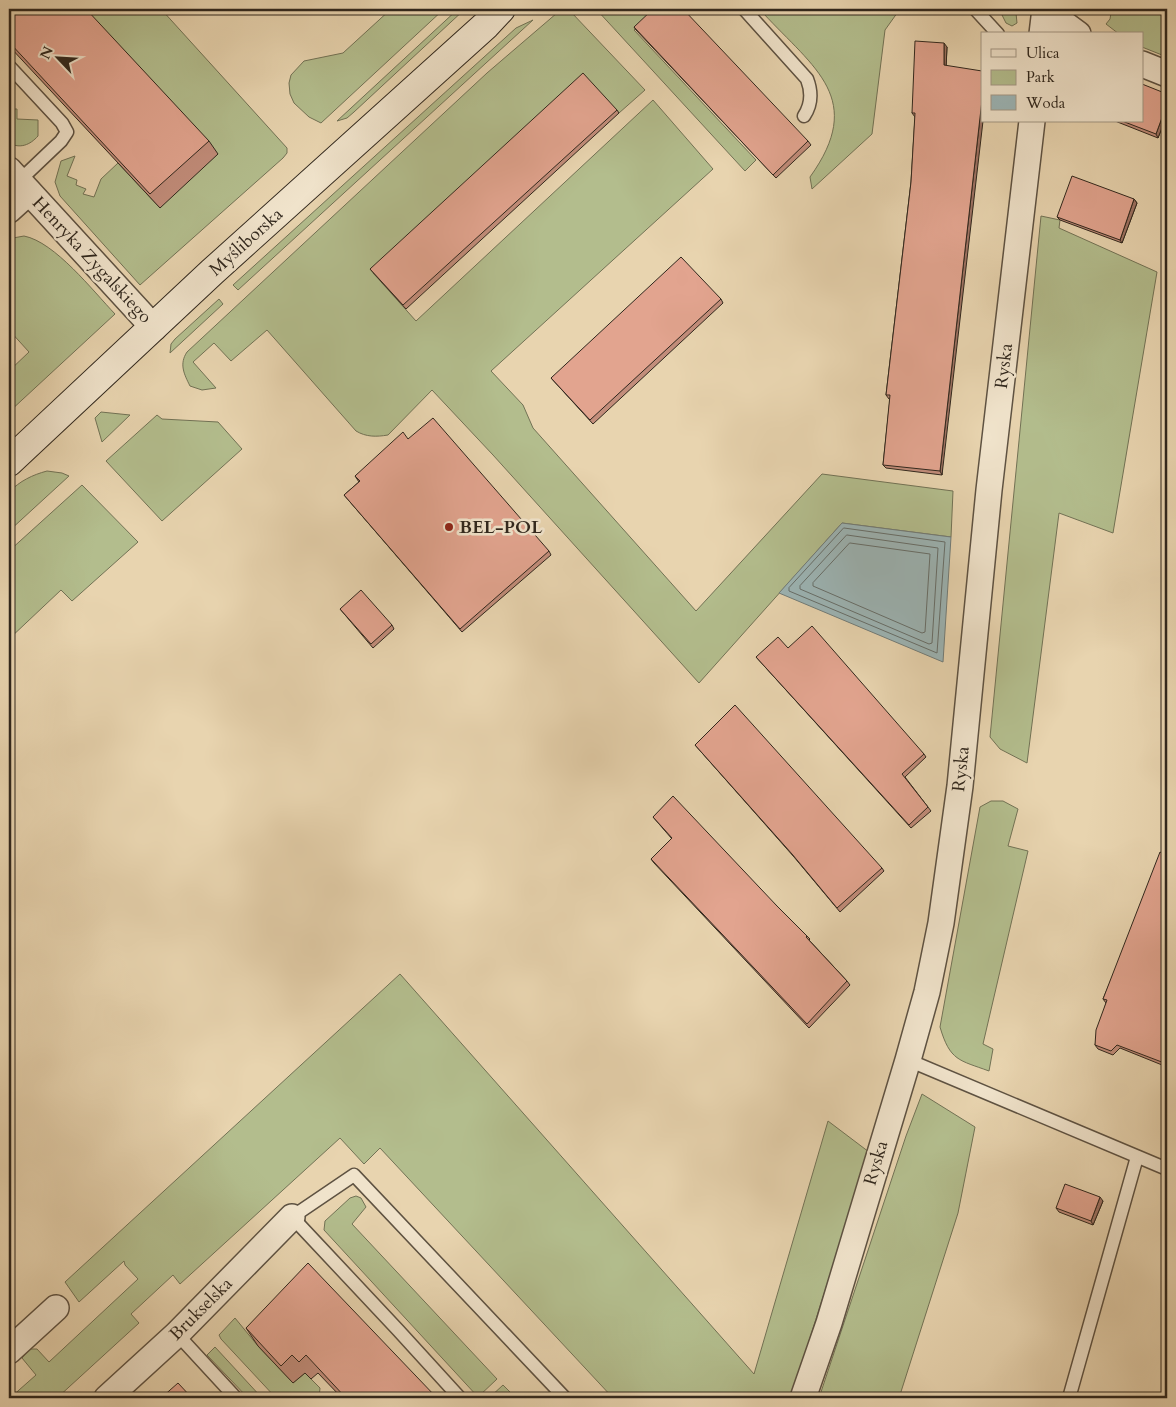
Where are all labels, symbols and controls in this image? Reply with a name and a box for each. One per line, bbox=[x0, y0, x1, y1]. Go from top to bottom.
north arrow bbox=[32, 32, 82, 82]
legend bbox=[981, 32, 1144, 122]
text: N bbox=[35, 43, 58, 62]
text: Ulica bbox=[1026, 43, 1060, 63]
text: Park bbox=[1026, 67, 1055, 87]
text: Woda bbox=[1025, 93, 1066, 113]
street label: Henryka Zygalskiego bbox=[26, 191, 158, 329]
street label: Myśliborska bbox=[204, 202, 289, 282]
street label: Ryska bbox=[989, 342, 1019, 390]
place label: BEL-POL bbox=[459, 515, 543, 540]
marker: BEL-POL bbox=[443, 521, 455, 533]
street label: Ryska bbox=[946, 745, 976, 793]
street label: Ryska bbox=[858, 1138, 894, 1188]
street label: Brukselska bbox=[164, 1272, 238, 1346]

